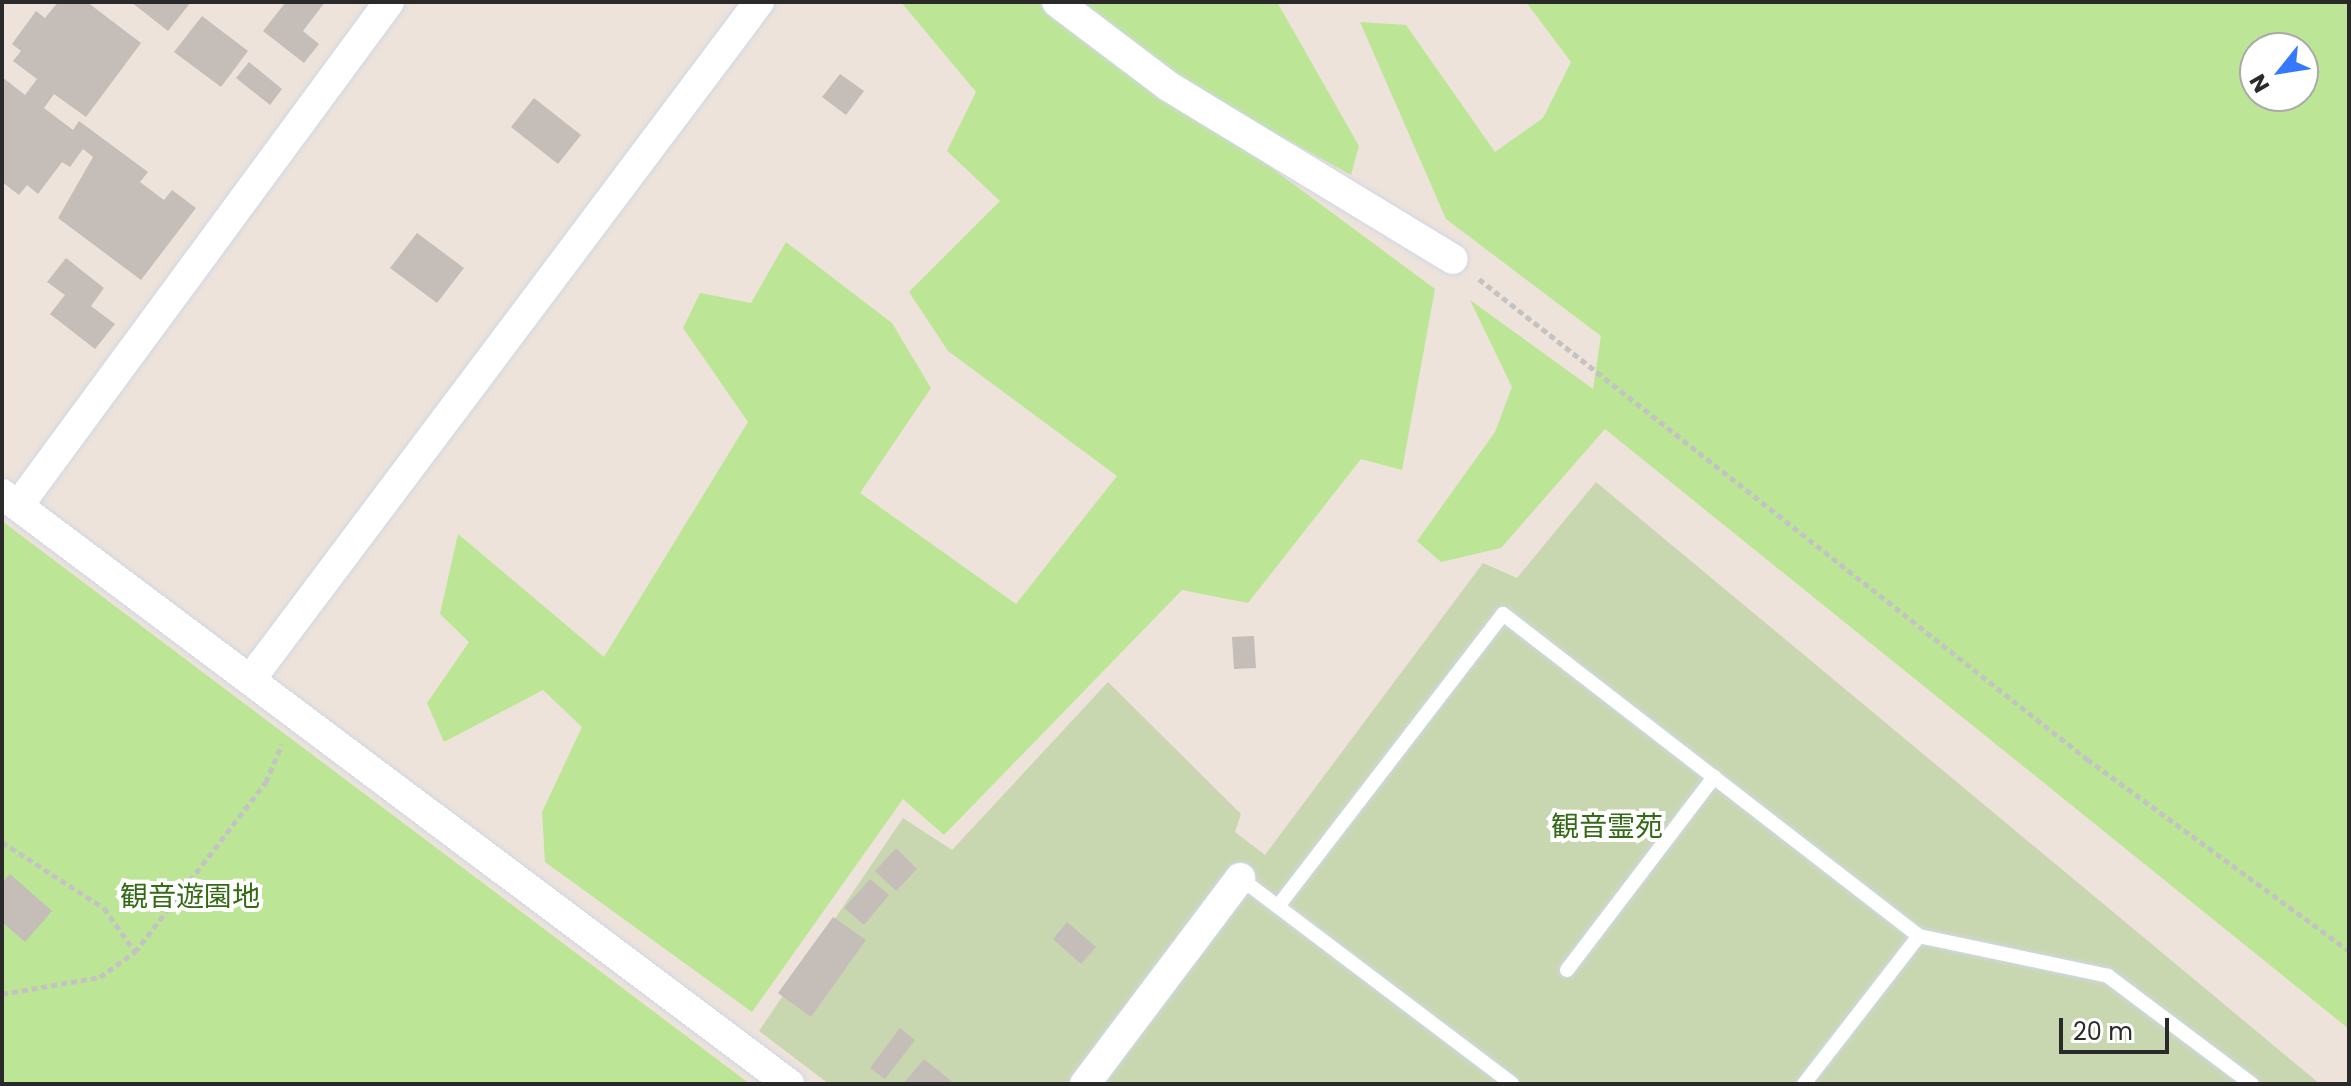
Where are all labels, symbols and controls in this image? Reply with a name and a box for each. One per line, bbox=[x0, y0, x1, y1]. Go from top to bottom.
north arrow bbox=[2239, 32, 2319, 112]
text: N bbox=[2242, 68, 2277, 98]
park label: 観音霊苑 bbox=[1551, 810, 1663, 844]
park label: 観音遊園地 bbox=[120, 880, 260, 914]
scale bar bbox=[2063, 1002, 2173, 1052]
text: 20 m bbox=[2073, 1015, 2133, 1048]

